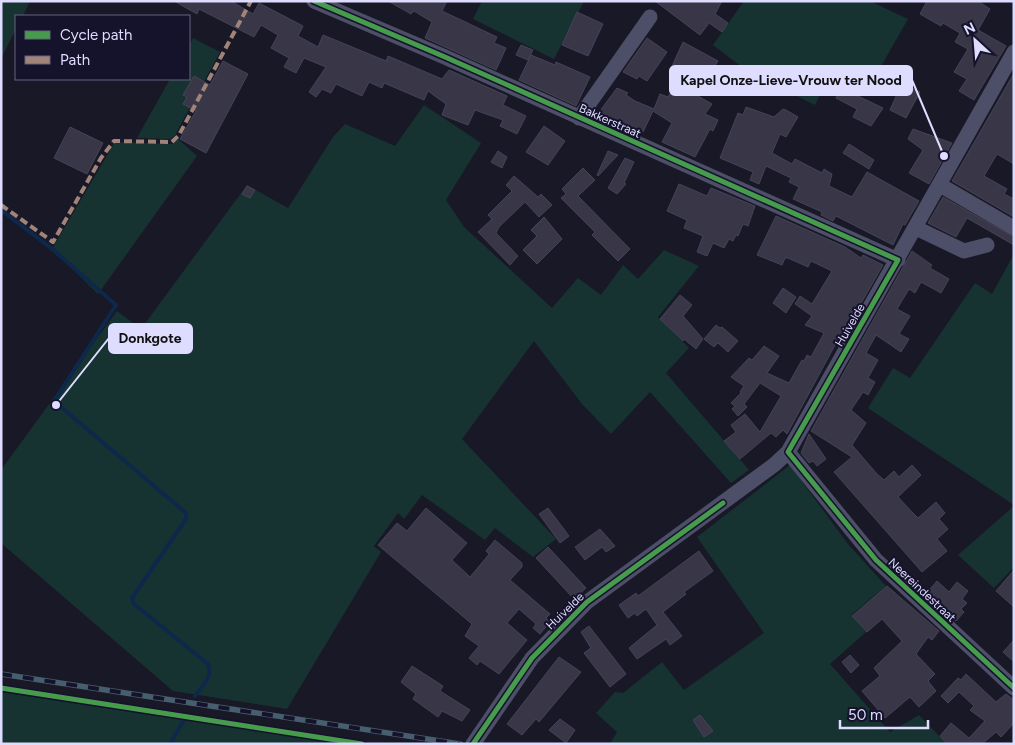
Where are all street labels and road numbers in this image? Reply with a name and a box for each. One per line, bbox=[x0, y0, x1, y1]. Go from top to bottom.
street label: Bakkerstraat bbox=[577, 101, 644, 141]
street label: Huivelde bbox=[832, 301, 868, 349]
street label: Neereindestraat bbox=[885, 555, 959, 625]
street label: Huivelde bbox=[543, 589, 587, 632]

